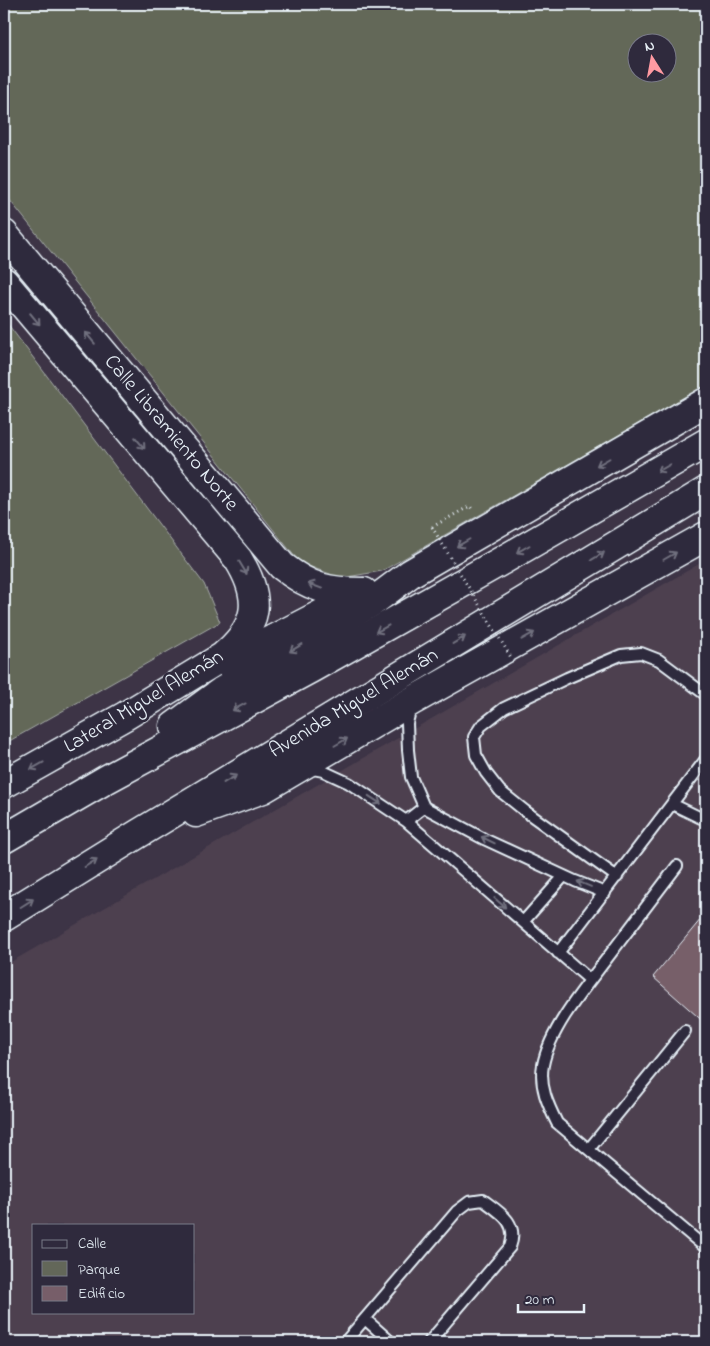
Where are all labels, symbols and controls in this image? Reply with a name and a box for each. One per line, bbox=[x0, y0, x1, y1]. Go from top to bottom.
north arrow bbox=[628, 32, 678, 82]
text: N bbox=[643, 36, 656, 58]
one-way arrow bbox=[30, 312, 41, 325]
one-way arrow bbox=[85, 331, 96, 344]
street label: Calle Libramiento Norte bbox=[96, 348, 246, 519]
one-way arrow bbox=[134, 436, 145, 449]
one-way arrow bbox=[597, 457, 611, 467]
one-way arrow bbox=[657, 463, 672, 473]
one-way arrow bbox=[455, 538, 470, 548]
one-way arrow bbox=[517, 544, 531, 554]
one-way arrow bbox=[590, 551, 604, 561]
one-way arrow bbox=[662, 551, 676, 561]
one-way arrow bbox=[239, 561, 249, 575]
one-way arrow bbox=[308, 581, 324, 590]
one-way arrow bbox=[375, 624, 389, 634]
one-way arrow bbox=[521, 631, 536, 641]
one-way arrow bbox=[451, 635, 465, 645]
street label: Avenida Miguel Alemán bbox=[264, 641, 444, 766]
street label: Lateral Miguel Alemán bbox=[58, 642, 231, 763]
one-way arrow bbox=[289, 643, 303, 653]
one-way arrow bbox=[232, 702, 247, 712]
one-way arrow bbox=[334, 737, 348, 747]
one-way arrow bbox=[29, 761, 44, 771]
one-way arrow bbox=[222, 773, 236, 783]
one-way arrow bbox=[367, 795, 381, 805]
one-way arrow bbox=[481, 835, 496, 845]
one-way arrow bbox=[84, 858, 98, 869]
one-way arrow bbox=[577, 879, 592, 888]
one-way arrow bbox=[494, 897, 507, 908]
one-way arrow bbox=[19, 898, 33, 908]
legend bbox=[32, 1224, 195, 1314]
text: Calle bbox=[78, 1233, 106, 1255]
text: Parque bbox=[78, 1259, 120, 1281]
scale bar bbox=[518, 1281, 584, 1313]
text: Edificio bbox=[78, 1283, 125, 1305]
text: 20 m bbox=[525, 1289, 555, 1311]

